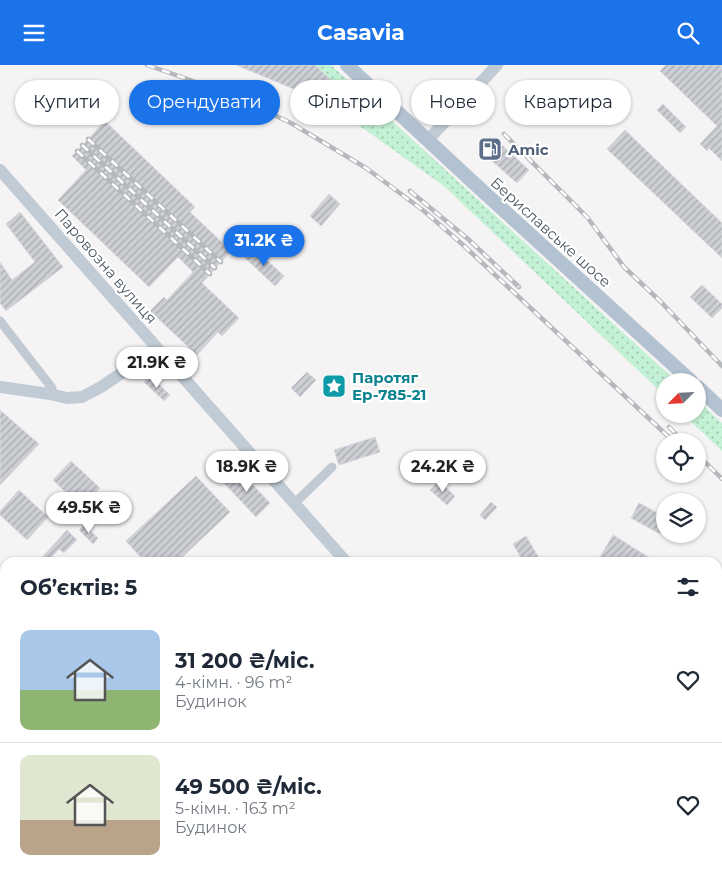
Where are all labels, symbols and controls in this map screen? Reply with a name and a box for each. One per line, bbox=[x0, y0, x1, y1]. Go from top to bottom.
icon: menu bbox=[20, 19, 48, 47]
text: Casavia bbox=[317, 19, 405, 46]
icon: search bbox=[674, 19, 702, 47]
chip: Купити bbox=[15, 80, 119, 125]
chip: Орендувати bbox=[129, 80, 280, 125]
chip: Фільтри bbox=[290, 80, 401, 125]
chip: Нове bbox=[411, 80, 495, 125]
chip: Квартира bbox=[505, 80, 631, 125]
fuel station icon: Amic bbox=[477, 136, 503, 162]
place label: Amic bbox=[507, 140, 549, 159]
street label: Бериславське шосе bbox=[487, 173, 615, 291]
street label: Паровозна вулиця bbox=[51, 204, 161, 328]
pin: 31.2K ₴ bbox=[218, 225, 310, 267]
text: 31.2K ₴ bbox=[234, 231, 294, 250]
pin: 21.9K ₴ bbox=[111, 347, 203, 389]
text: 21.9K ₴ bbox=[127, 353, 187, 372]
place label: Паротяг Ер-785-21 bbox=[352, 368, 426, 404]
place icon: Паротяг Ер-785-21 bbox=[321, 373, 347, 399]
north arrow bbox=[656, 373, 706, 423]
map controls bbox=[656, 373, 706, 543]
button: locate bbox=[656, 433, 706, 483]
pin: 18.9K ₴ bbox=[201, 451, 293, 493]
pin: 24.2K ₴ bbox=[397, 451, 489, 493]
text: 18.9K ₴ bbox=[217, 457, 277, 476]
text: 24.2K ₴ bbox=[411, 457, 475, 476]
pin: 49.5K ₴ bbox=[43, 491, 135, 534]
button: layers bbox=[656, 493, 706, 543]
text: 49.5K ₴ bbox=[57, 498, 121, 517]
icon: filters bbox=[674, 573, 702, 601]
text: Об’єктів: 5 bbox=[20, 575, 137, 600]
text: 31 200 ₴/міс. bbox=[175, 648, 315, 673]
icon: home bbox=[60, 650, 120, 710]
icon: heart bbox=[674, 666, 702, 694]
text: 4-кімн. · 96 m² bbox=[175, 673, 292, 692]
text: Будинок bbox=[175, 692, 247, 711]
text: 49 500 ₴/міс. bbox=[175, 774, 322, 799]
icon: home bbox=[60, 775, 120, 835]
icon: heart bbox=[674, 791, 702, 819]
text: 5-кімн. · 163 m² bbox=[175, 799, 296, 818]
text: Будинок bbox=[175, 818, 247, 837]

